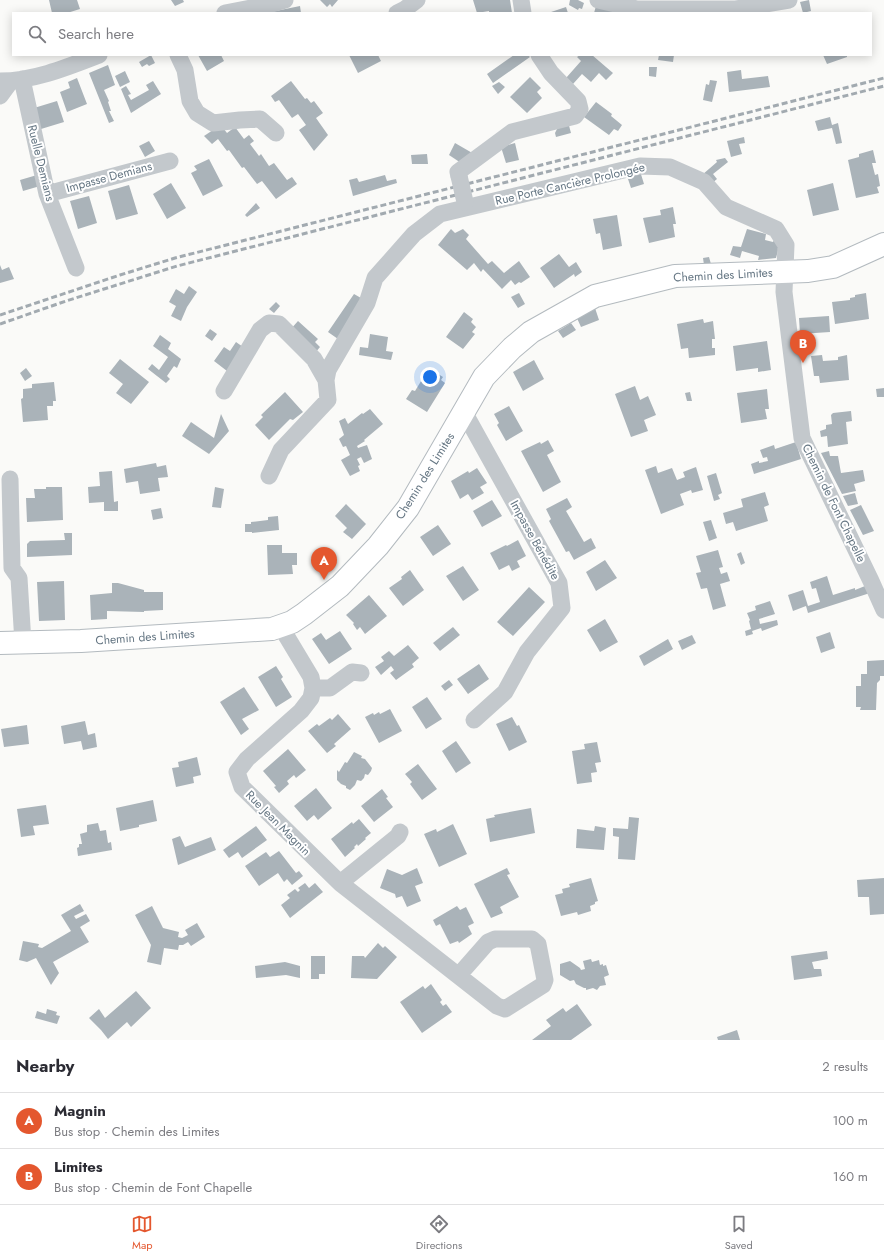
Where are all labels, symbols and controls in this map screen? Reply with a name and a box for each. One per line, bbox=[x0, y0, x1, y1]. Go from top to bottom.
search box bbox=[12, 12, 872, 56]
icon: search bbox=[26, 23, 48, 45]
text: Search here bbox=[58, 23, 134, 45]
street label: Ruelle Demians bbox=[23, 123, 59, 203]
street label: Impasse Demians bbox=[64, 157, 154, 197]
street label: Rue Porte Cancière Prolongée bbox=[493, 158, 647, 210]
street label: Chemin des Limites bbox=[673, 263, 773, 287]
pin: B bbox=[790, 330, 816, 363]
your location bbox=[420, 367, 440, 387]
street label: Chemin des Limites bbox=[391, 429, 459, 523]
street label: Chemin de Font Chapelle bbox=[797, 441, 871, 565]
street label: Impasse Bénédite bbox=[506, 497, 564, 583]
pin: A bbox=[311, 547, 337, 580]
street label: Chemin des Limites bbox=[95, 625, 195, 649]
street label: Rue Jean Magnin bbox=[241, 786, 315, 860]
text: Nearby bbox=[16, 1054, 74, 1078]
text: 2 results bbox=[822, 1057, 868, 1076]
text: Magnin bbox=[54, 1100, 106, 1122]
text: A bbox=[24, 1111, 34, 1130]
text: 100 m bbox=[833, 1111, 868, 1130]
text: Bus stop · Chemin des Limites bbox=[54, 1122, 220, 1141]
text: Limites bbox=[54, 1156, 103, 1178]
text: B bbox=[25, 1167, 33, 1186]
text: 160 m bbox=[833, 1167, 868, 1186]
text: Bus stop · Chemin de Font Chapelle bbox=[54, 1178, 252, 1197]
tab: Map bbox=[131, 1213, 153, 1253]
tab: Directions bbox=[416, 1213, 462, 1253]
tab: Saved bbox=[725, 1213, 753, 1253]

